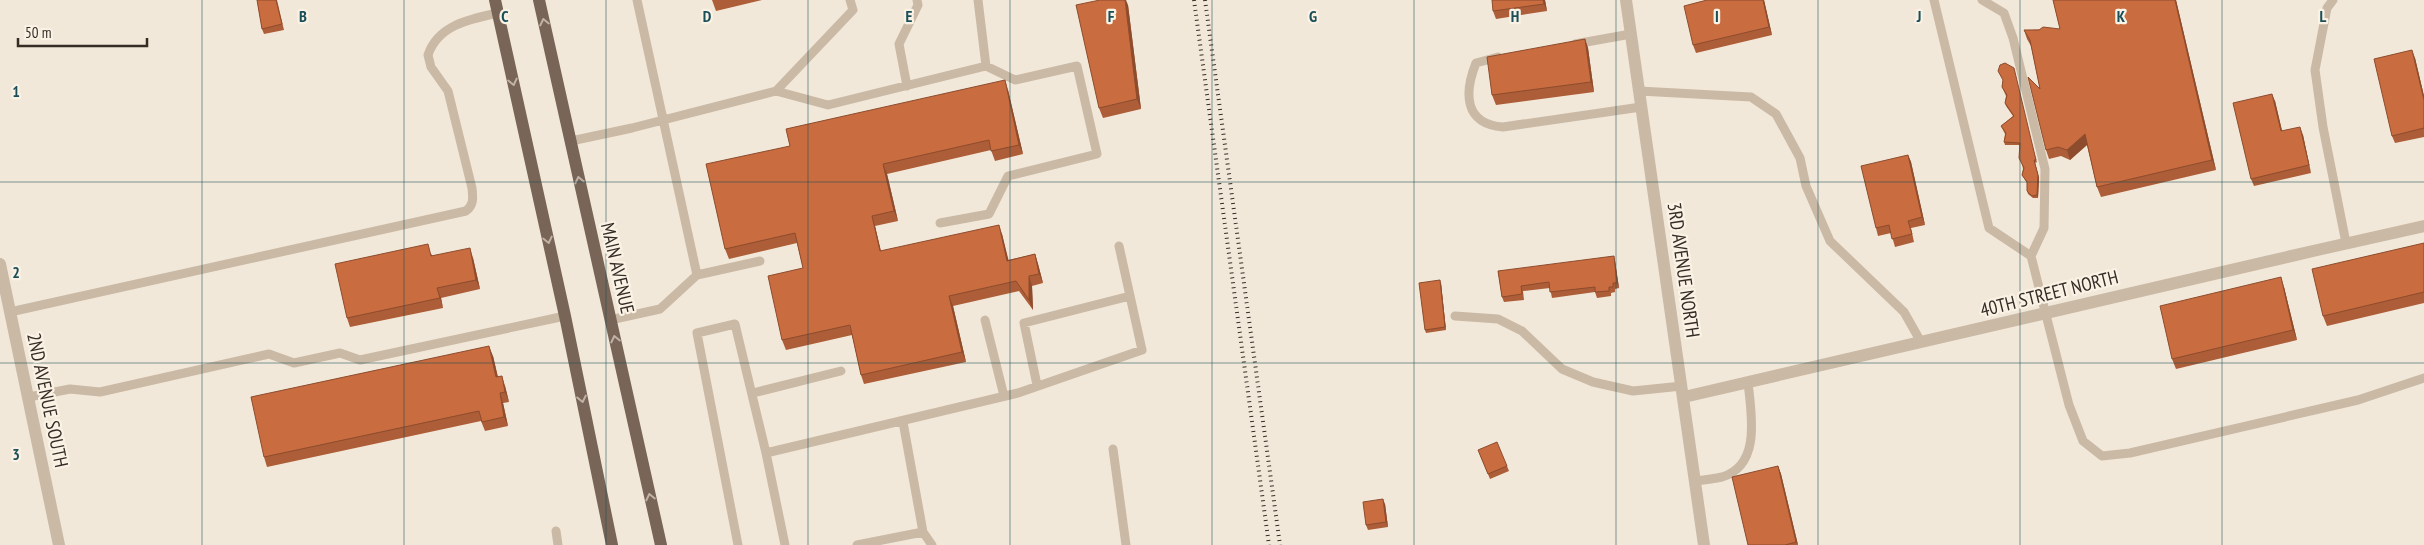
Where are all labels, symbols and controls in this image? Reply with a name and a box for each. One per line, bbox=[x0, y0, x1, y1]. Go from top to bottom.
text: B bbox=[299, 6, 307, 26]
text: C bbox=[501, 6, 509, 26]
text: D bbox=[703, 6, 712, 26]
text: E bbox=[906, 6, 913, 26]
text: F bbox=[1108, 6, 1115, 26]
text: G bbox=[1309, 6, 1317, 26]
text: H bbox=[1511, 6, 1519, 26]
text: I bbox=[1715, 6, 1719, 26]
text: J bbox=[1916, 6, 1921, 26]
text: K bbox=[2117, 6, 2126, 26]
text: L bbox=[2320, 6, 2327, 26]
scale bar bbox=[18, 15, 146, 47]
one-way arrow bbox=[539, 17, 550, 26]
text: 50 m bbox=[25, 23, 51, 42]
one-way arrow bbox=[507, 77, 518, 86]
text: 1 bbox=[12, 81, 20, 101]
one-way arrow bbox=[574, 176, 585, 185]
street label: 3RD AVENUE NORTH bbox=[1663, 201, 1705, 339]
street label: MAIN AVENUE bbox=[596, 220, 640, 316]
one-way arrow bbox=[542, 236, 553, 245]
text: 2 bbox=[12, 262, 20, 282]
street label: 40TH STREET NORTH bbox=[1978, 264, 2120, 322]
street label: 2ND AVENUE SOUTH bbox=[22, 331, 74, 469]
one-way arrow bbox=[610, 334, 621, 343]
one-way arrow bbox=[576, 395, 587, 404]
text: 3 bbox=[12, 444, 20, 464]
one-way arrow bbox=[645, 493, 656, 502]

